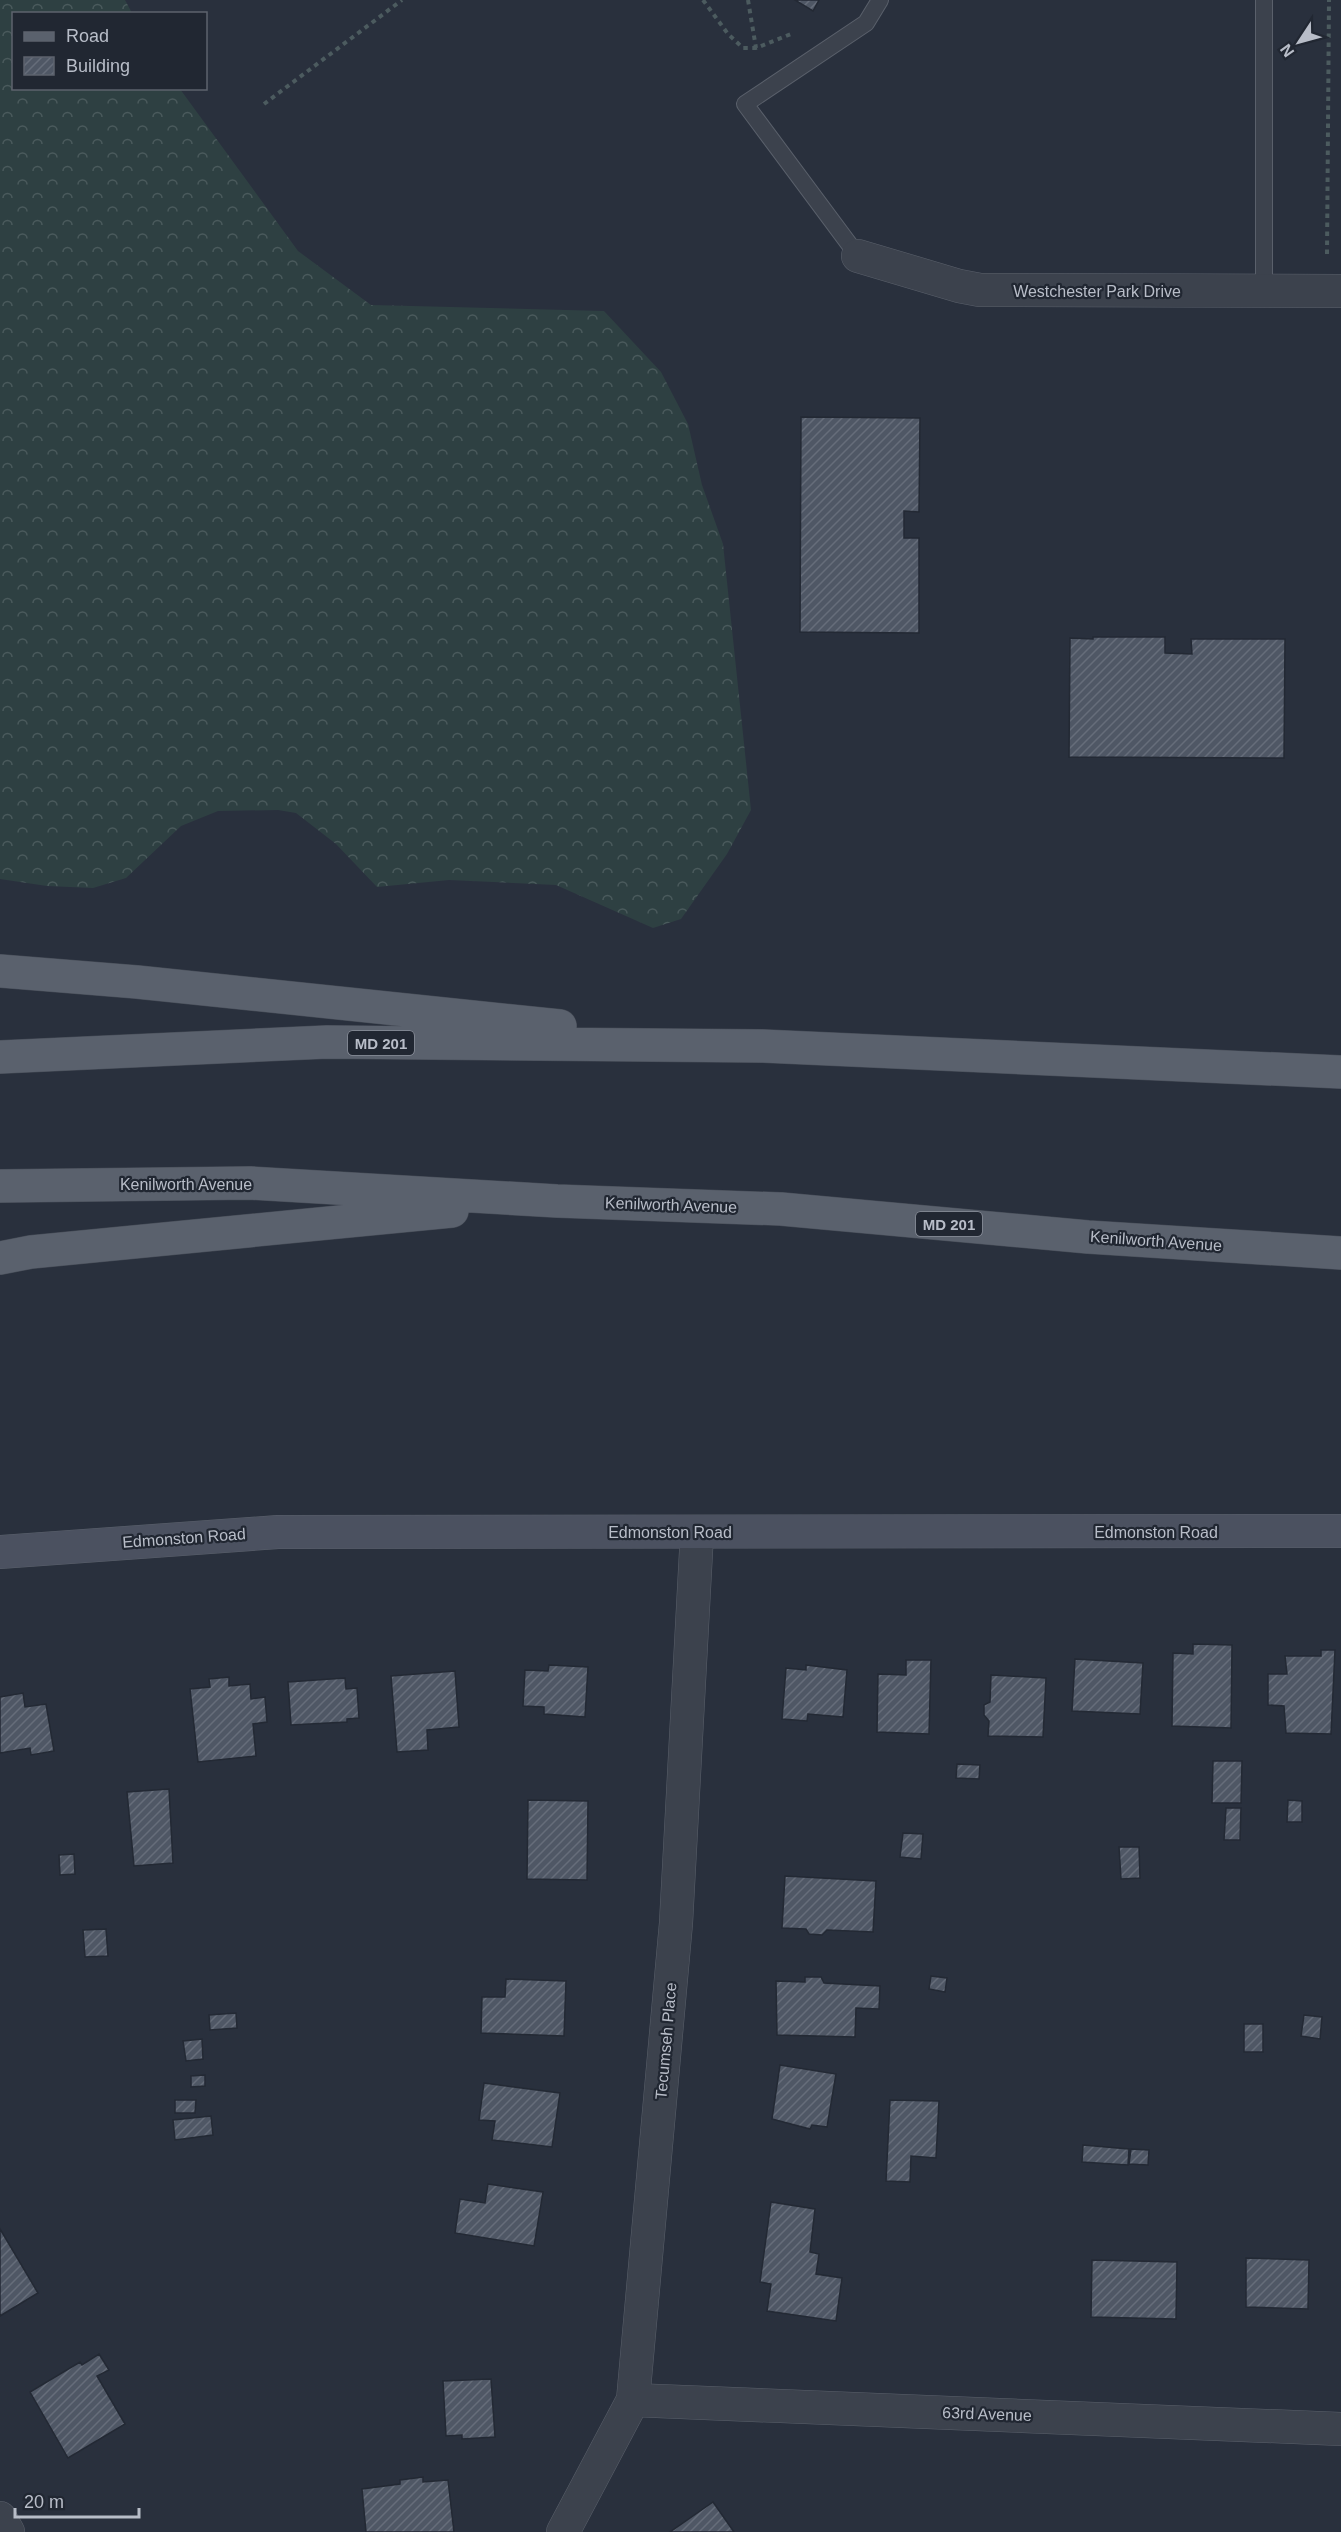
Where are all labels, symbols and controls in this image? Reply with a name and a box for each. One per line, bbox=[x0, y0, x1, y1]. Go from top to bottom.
legend bbox=[12, 12, 207, 90]
north arrow bbox=[1269, 12, 1329, 72]
text: Road bbox=[66, 26, 109, 46]
text: N bbox=[1277, 41, 1298, 60]
text: Building bbox=[66, 56, 130, 76]
street label: Westchester Park Drive bbox=[1013, 283, 1181, 300]
road number: MD 201 bbox=[348, 1031, 414, 1055]
street label: Kenilworth Avenue bbox=[120, 1176, 252, 1193]
street label: Kenilworth Avenue bbox=[605, 1194, 737, 1216]
road number: MD 201 bbox=[916, 1212, 982, 1236]
street label: Kenilworth Avenue bbox=[1089, 1228, 1223, 1254]
street label: Edmonston Road bbox=[608, 1524, 732, 1541]
street label: Edmonston Road bbox=[1094, 1524, 1218, 1541]
street label: Edmonston Road bbox=[122, 1525, 246, 1551]
street label: Tecumseh Place bbox=[652, 1982, 680, 2100]
street label: 63rd Avenue bbox=[942, 2404, 1032, 2424]
scale bar bbox=[15, 2481, 140, 2519]
text: 20 m bbox=[24, 2492, 64, 2512]

